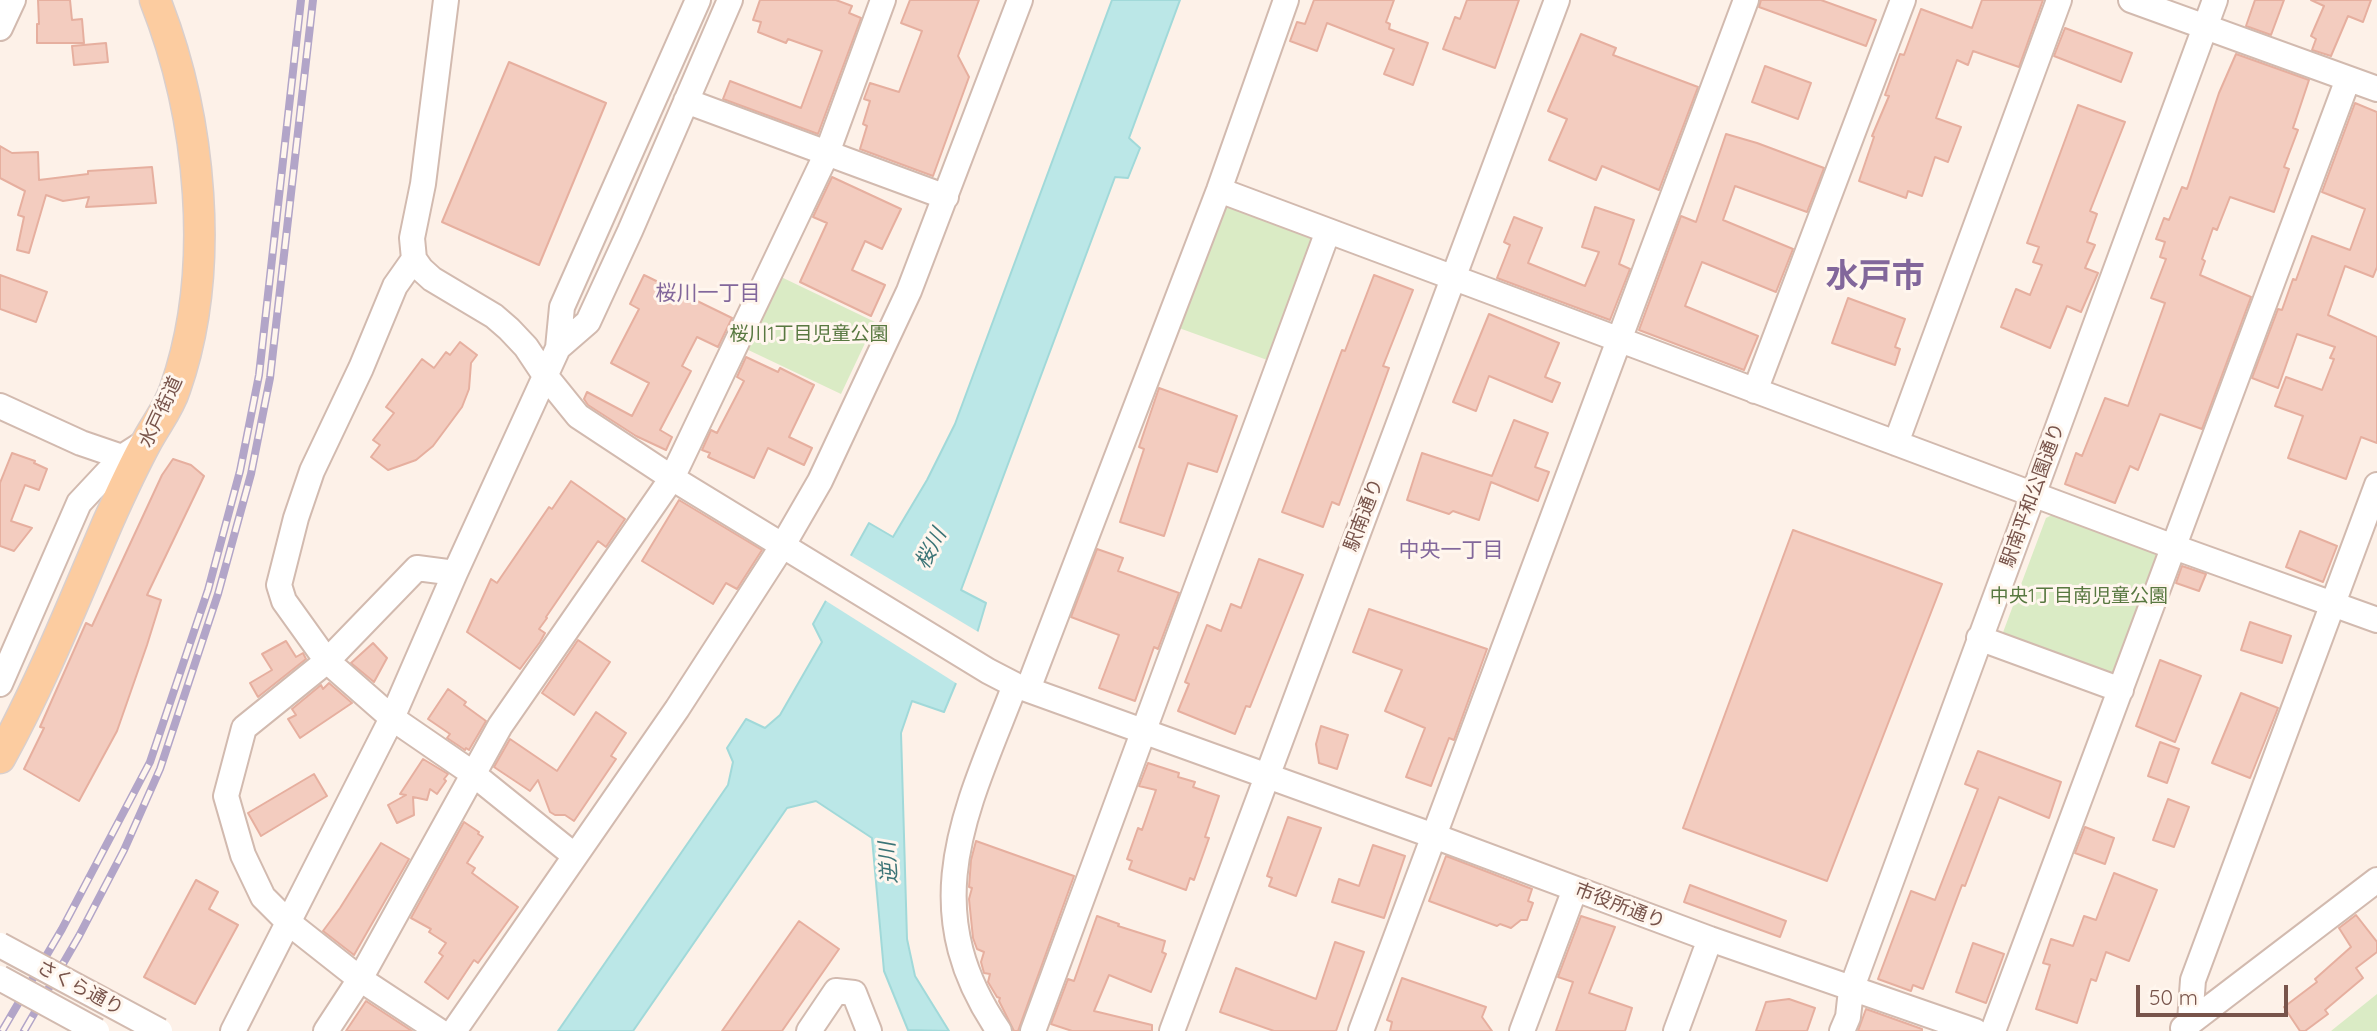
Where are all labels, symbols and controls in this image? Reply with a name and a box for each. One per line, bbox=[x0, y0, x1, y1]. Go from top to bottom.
district label: 水戸市 bbox=[1826, 257, 1924, 297]
district label: 桜川一丁目 bbox=[656, 281, 760, 307]
park label: 桜川1丁目児童公園 bbox=[729, 323, 889, 345]
street label: 水戸街道 bbox=[135, 373, 187, 451]
street label: 駅南平和公園通り bbox=[1996, 420, 2070, 570]
street label: 駅南通り bbox=[1340, 475, 1388, 555]
water label: 桜川 bbox=[910, 525, 952, 573]
district label: 中央一丁目 bbox=[1399, 538, 1503, 564]
park label: 中央1丁目南児童公園 bbox=[1990, 585, 2168, 607]
water label: 逆川 bbox=[875, 841, 903, 885]
street label: 市役所通り bbox=[1572, 878, 1668, 934]
street label: さくら通り bbox=[33, 956, 127, 1020]
scale bar bbox=[2139, 972, 2291, 1016]
text: 50 m bbox=[2149, 984, 2198, 1010]

